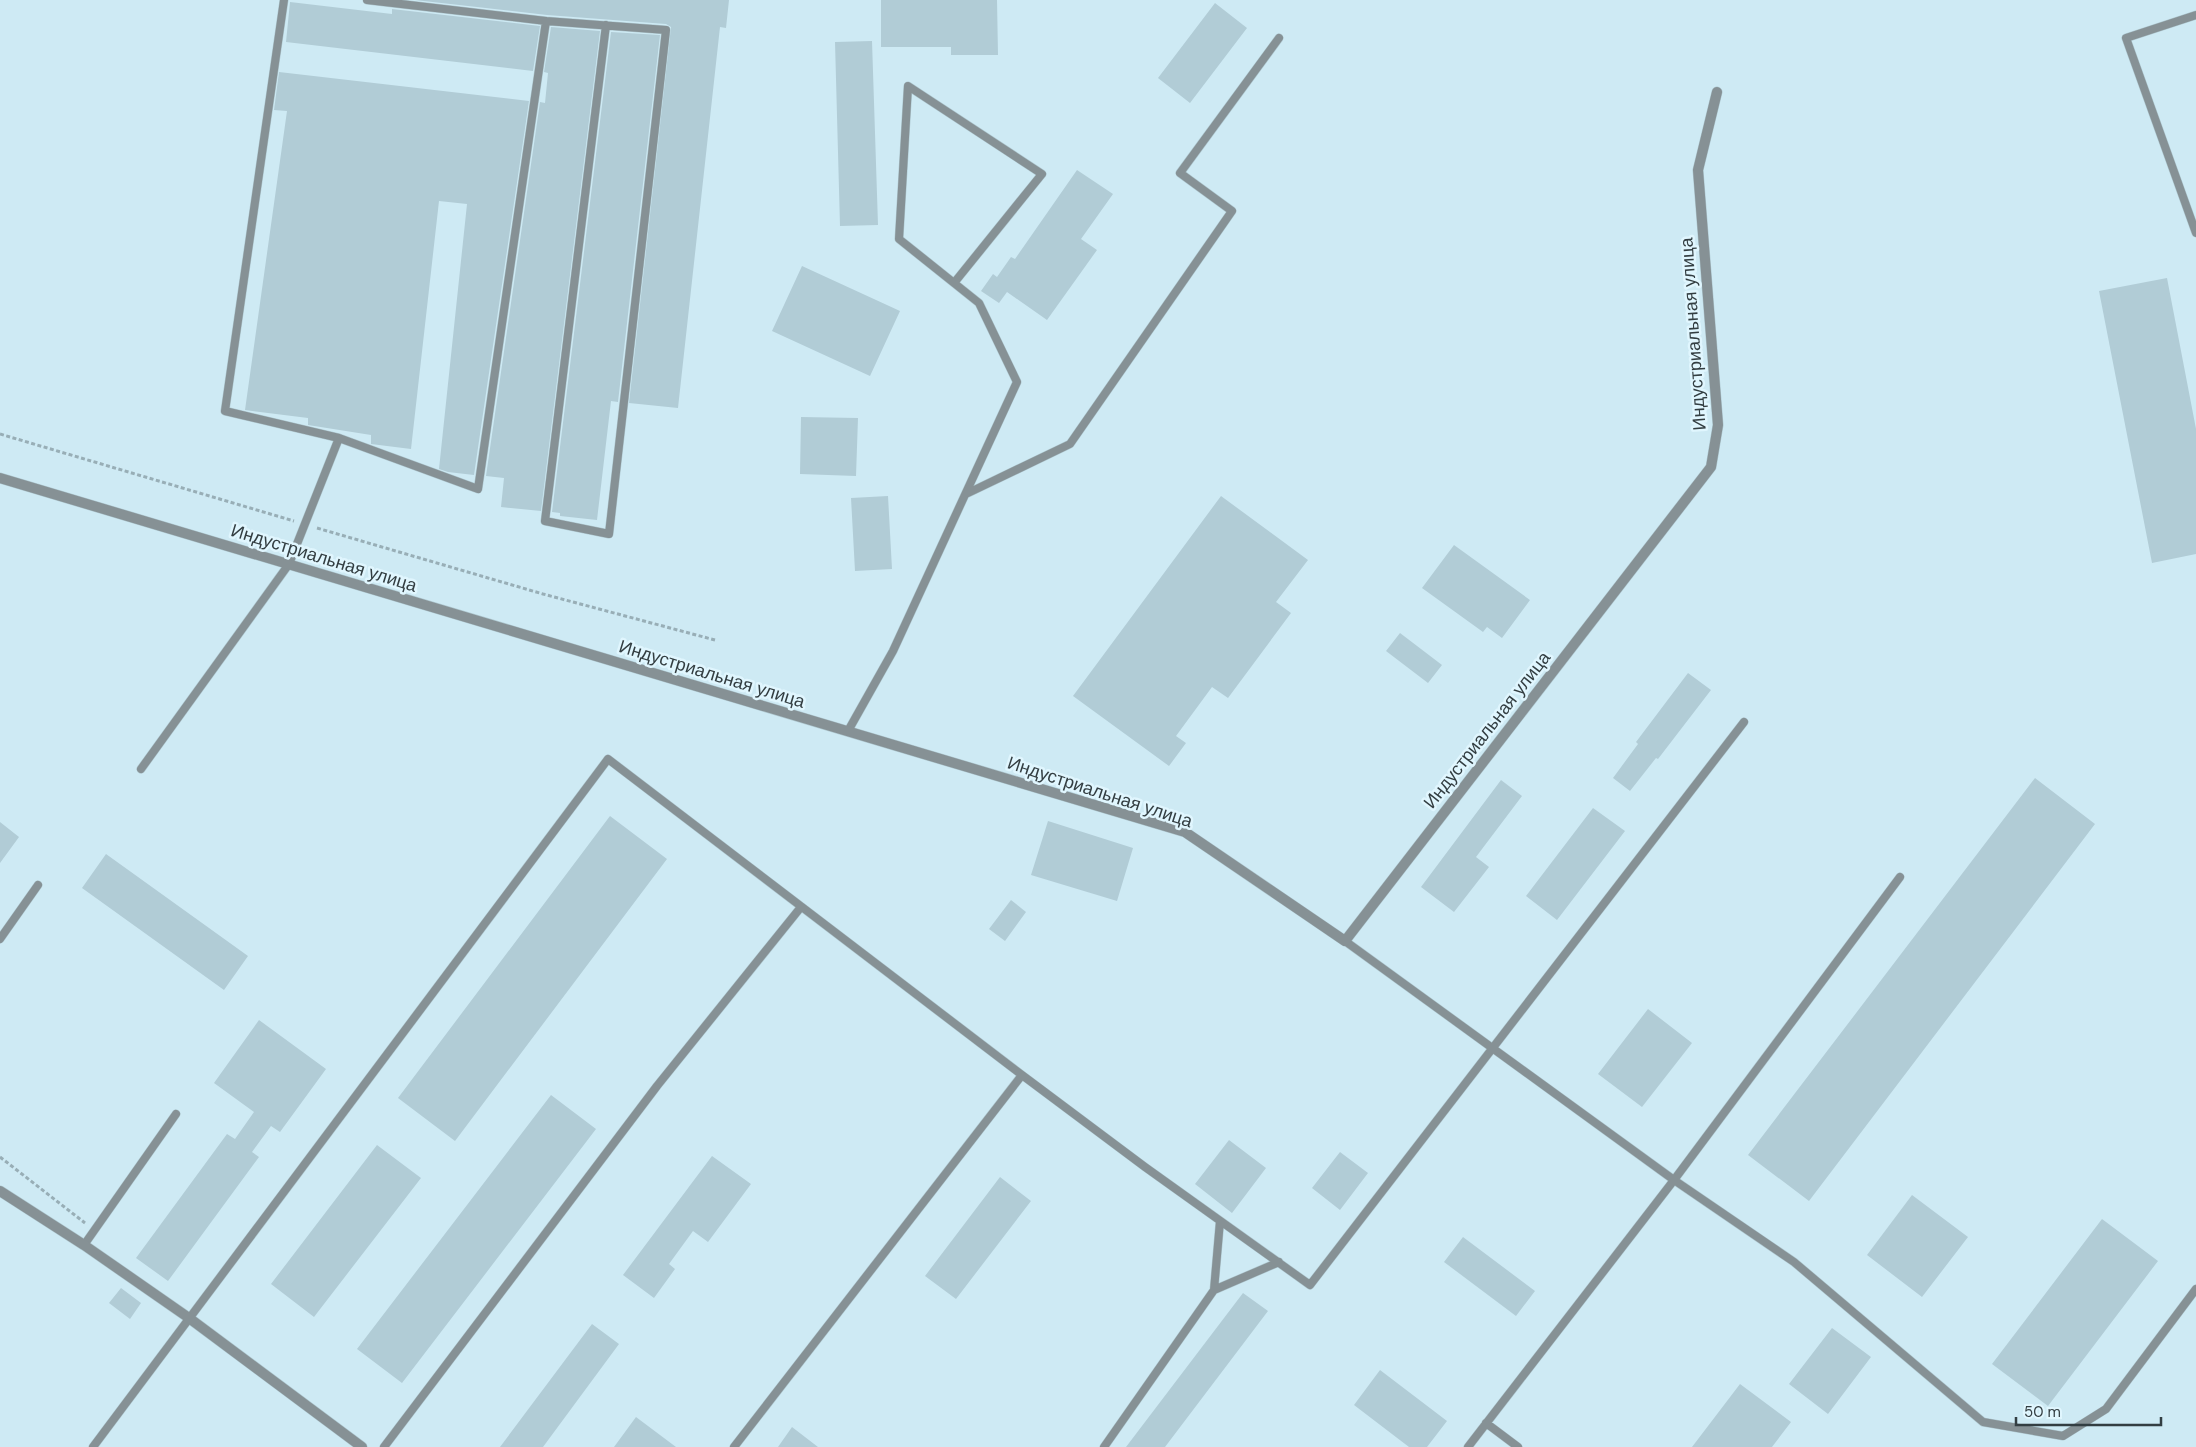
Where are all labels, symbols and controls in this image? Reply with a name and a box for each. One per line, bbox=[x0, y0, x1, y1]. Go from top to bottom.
street label: Индустриальная улица bbox=[1674, 236, 1712, 431]
street label: Индустриальная улица bbox=[228, 518, 421, 598]
street label: Индустриальная улица bbox=[616, 634, 809, 714]
street label: Индустриальная улица bbox=[1418, 646, 1557, 814]
street label: Индустриальная улица bbox=[1004, 751, 1197, 834]
scale bar bbox=[2016, 1394, 2161, 1426]
text: 50 m bbox=[2024, 1402, 2061, 1422]

